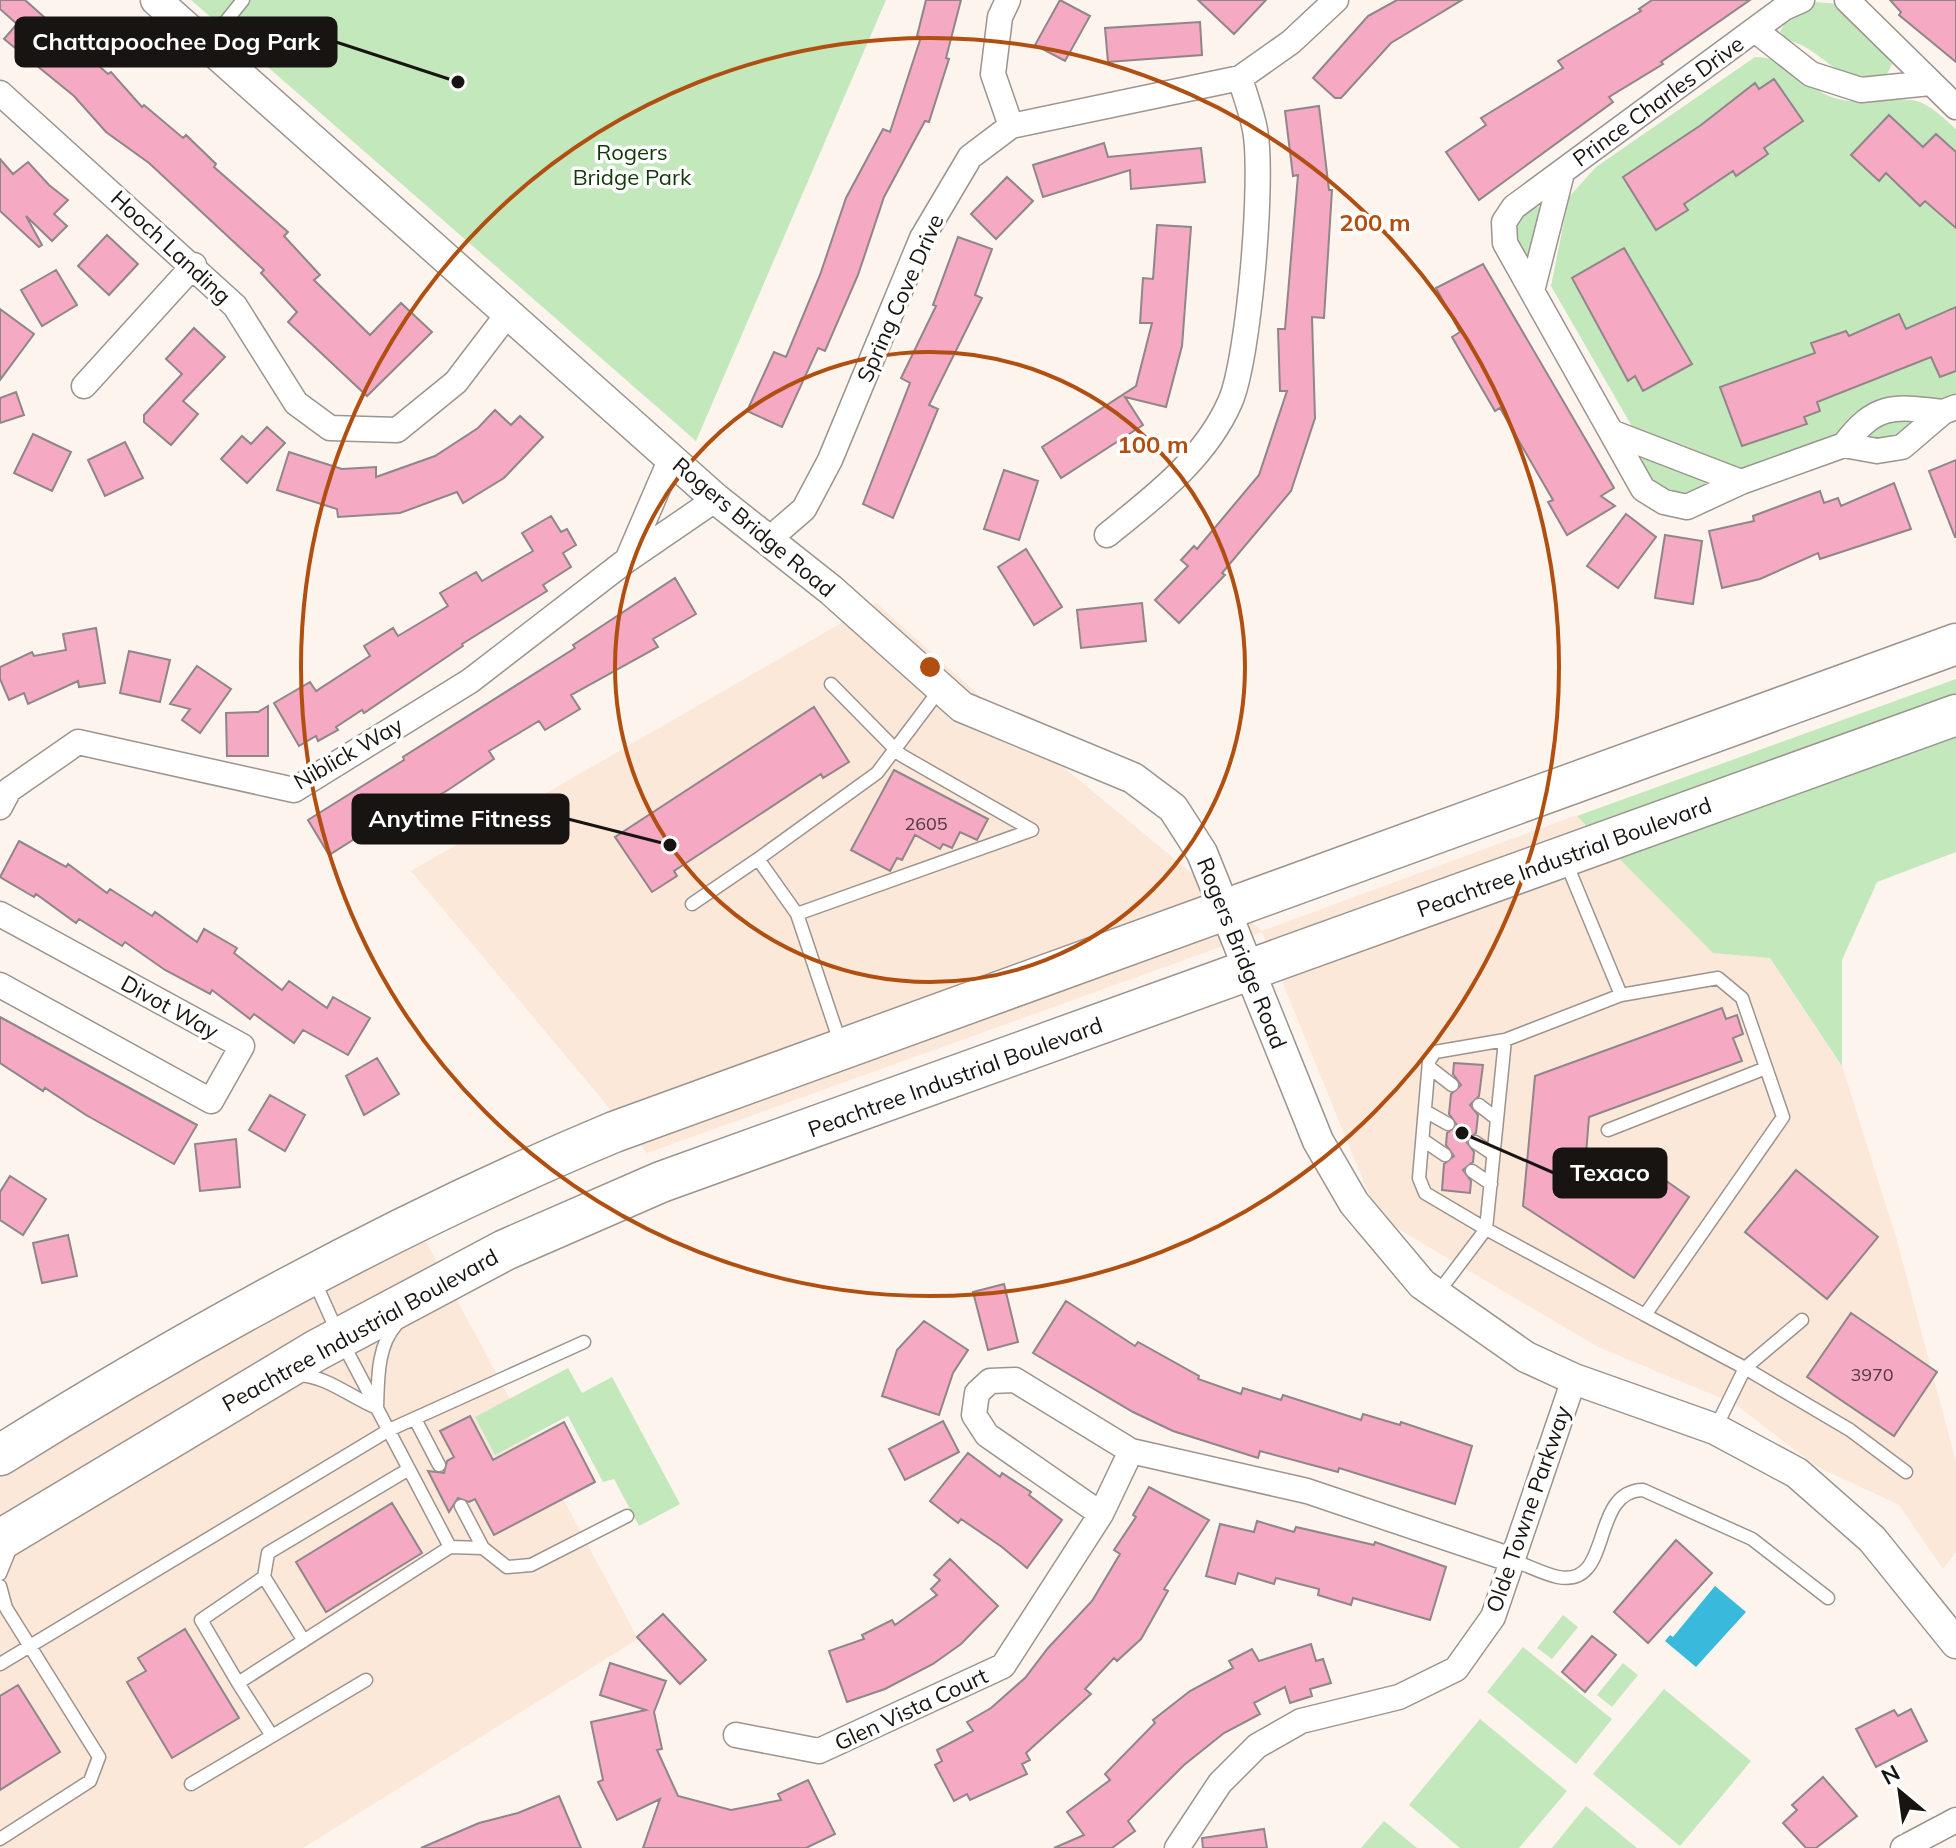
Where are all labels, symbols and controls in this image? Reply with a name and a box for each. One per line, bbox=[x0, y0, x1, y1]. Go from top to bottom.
callout: Chattapoochee Dog Park bbox=[16, 18, 336, 66]
text: Chattapoochee Dog Park bbox=[32, 26, 321, 56]
street label: Prince Charles Drive bbox=[1567, 30, 1749, 172]
park label: Rogers Bridge Park bbox=[573, 138, 692, 191]
street label: Hooch Landing bbox=[105, 184, 237, 310]
text: 200 m bbox=[1339, 207, 1411, 237]
street label: Spring Cove Drive bbox=[850, 210, 950, 386]
text: 100 m bbox=[1117, 429, 1189, 459]
street label: Rogers Bridge Road bbox=[667, 451, 841, 603]
centre of rings bbox=[916, 653, 944, 681]
street label: Niblick Way bbox=[288, 710, 408, 795]
street label: Peachtree Industrial Boulevard bbox=[1413, 791, 1715, 923]
callout: Anytime Fitness bbox=[353, 795, 568, 843]
text: Anytime Fitness bbox=[368, 803, 552, 833]
house number: 2605 bbox=[904, 812, 948, 835]
street label: Rogers Bridge Road bbox=[1191, 853, 1293, 1053]
street label: Divot Way bbox=[116, 969, 224, 1045]
street label: Peachtree Industrial Boulevard bbox=[804, 1011, 1106, 1143]
callout: Texaco bbox=[1554, 1149, 1666, 1197]
text: Texaco bbox=[1570, 1157, 1650, 1187]
street label: Peachtree Industrial Boulevard bbox=[217, 1242, 503, 1418]
house number: 3970 bbox=[1850, 1363, 1894, 1386]
street label: Olde Towne Parkway bbox=[1480, 1402, 1577, 1616]
street label: Glen Vista Court bbox=[830, 1661, 992, 1757]
north arrow bbox=[1860, 1752, 1940, 1832]
text: N bbox=[1876, 1758, 1904, 1791]

